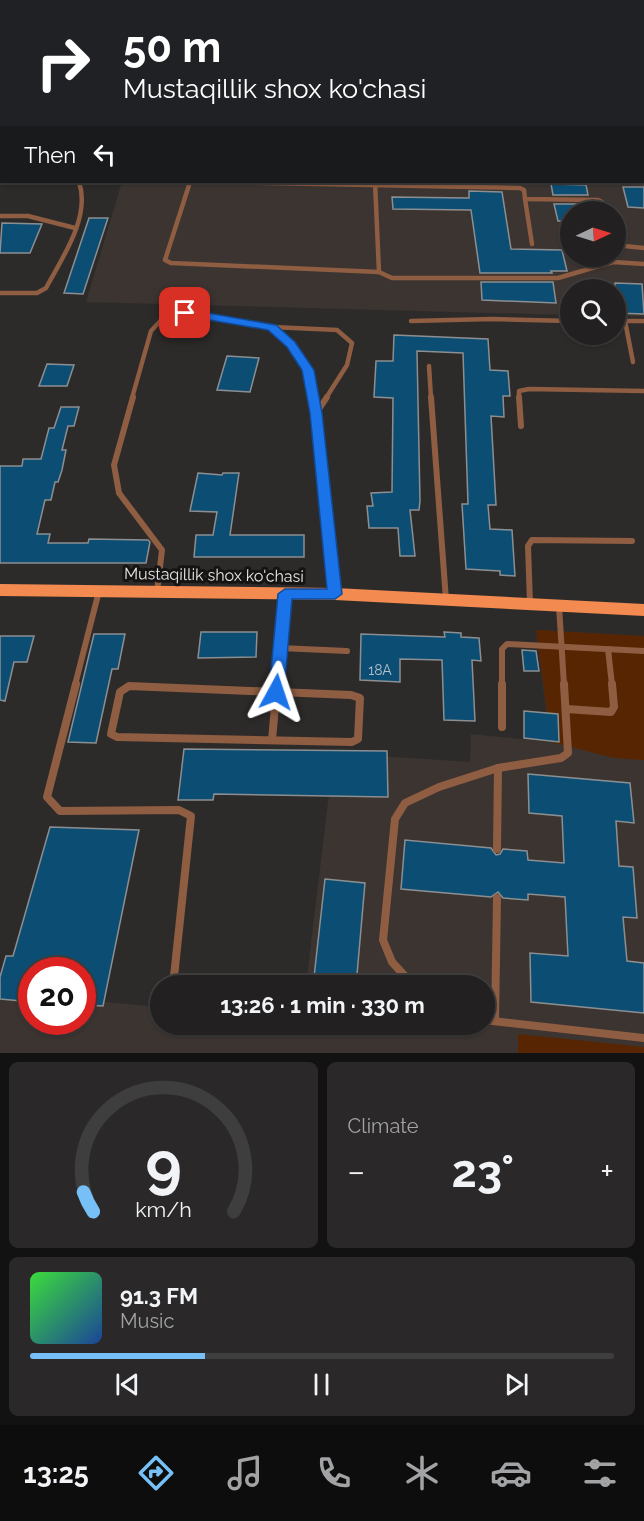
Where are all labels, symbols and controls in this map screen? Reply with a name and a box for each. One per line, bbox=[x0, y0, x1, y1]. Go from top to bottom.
text: 50 m bbox=[123, 23, 221, 72]
icon: right bbox=[24, 24, 102, 102]
text: Mustaqillik shox ko'chasi bbox=[123, 73, 426, 104]
icon: left bbox=[88, 138, 121, 171]
text: Then bbox=[24, 142, 76, 168]
north arrow bbox=[560, 201, 626, 267]
map controls bbox=[560, 201, 626, 345]
button: search bbox=[560, 279, 626, 345]
pin bbox=[159, 287, 210, 338]
icon: arrive bbox=[168, 296, 201, 329]
street label: Mustaqillik shox ko'chasi bbox=[124, 564, 304, 586]
position arrow bbox=[244, 660, 308, 724]
house number: 18A bbox=[368, 662, 392, 678]
speed limit sign: 20 bbox=[18, 957, 96, 1035]
text: 13:26 · 1 min · 330 m bbox=[220, 992, 425, 1018]
text: Climate bbox=[348, 1114, 419, 1138]
text: 9 bbox=[145, 1127, 182, 1201]
text: 23° bbox=[452, 1145, 514, 1198]
text: − bbox=[348, 1152, 365, 1191]
text: + bbox=[600, 1152, 614, 1191]
text: km/h bbox=[135, 1197, 192, 1222]
text: 91.3 FM bbox=[120, 1283, 198, 1309]
text: Music bbox=[120, 1309, 174, 1333]
icon: previous bbox=[111, 1368, 144, 1401]
icon: pause bbox=[305, 1368, 338, 1401]
icon: next bbox=[500, 1368, 533, 1401]
icon: directions bbox=[135, 1452, 177, 1494]
icon: music bbox=[224, 1452, 266, 1494]
icon: phone bbox=[313, 1452, 355, 1494]
icon: climate bbox=[401, 1452, 443, 1494]
icon: car bbox=[490, 1452, 532, 1494]
icon: filters bbox=[579, 1452, 621, 1494]
text: 13:25 bbox=[23, 1458, 89, 1489]

